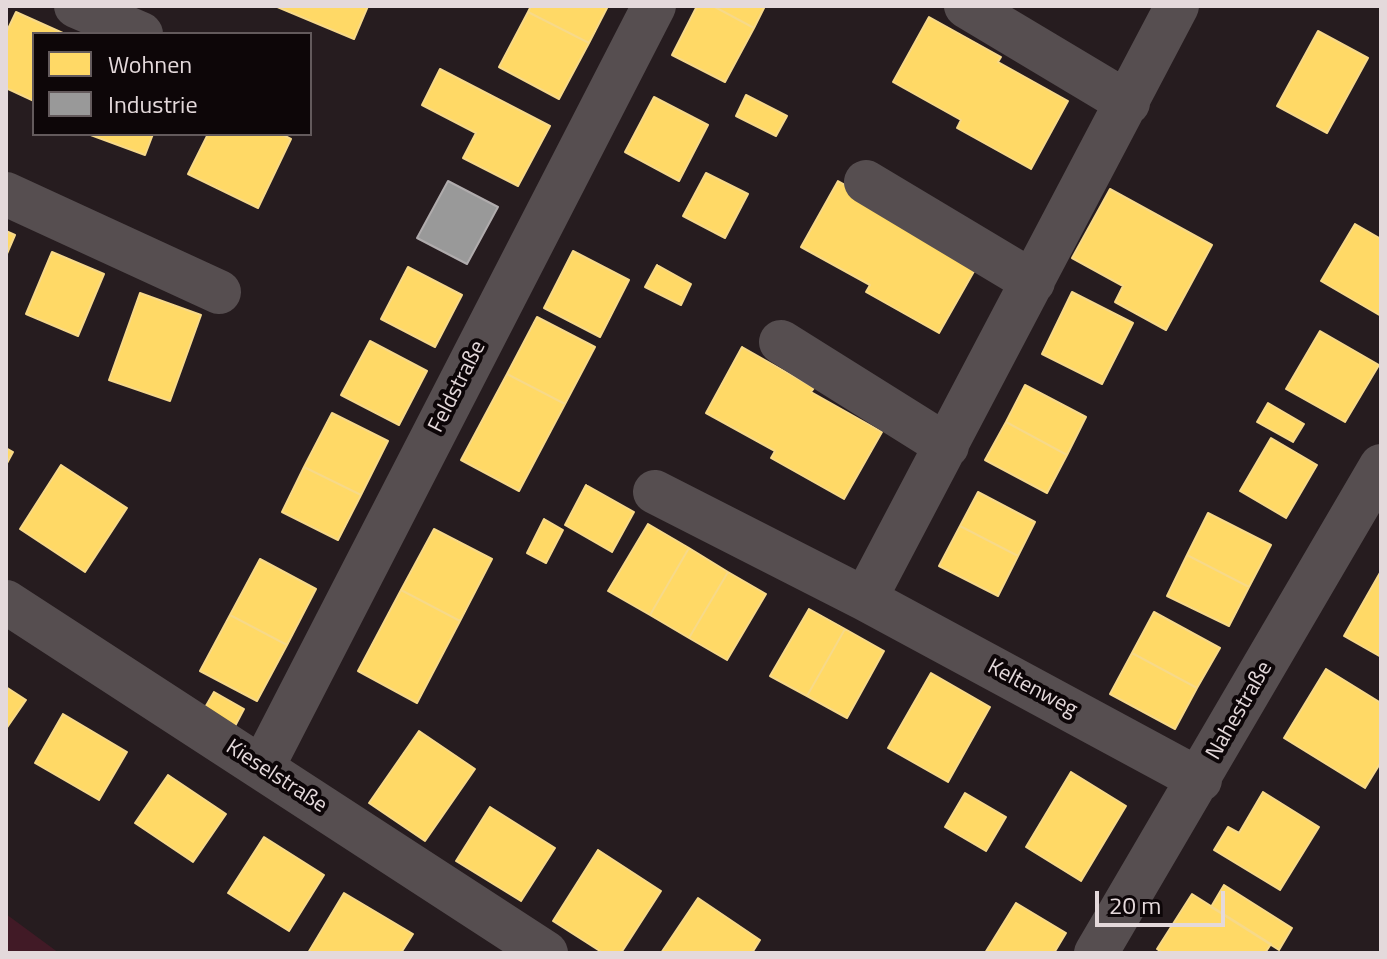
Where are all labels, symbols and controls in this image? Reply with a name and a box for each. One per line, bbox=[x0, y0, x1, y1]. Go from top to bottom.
legend bbox=[32, 32, 312, 136]
text: Wohnen bbox=[108, 46, 192, 82]
text: Industrie bbox=[108, 86, 198, 122]
street label: Feldstraße bbox=[424, 337, 492, 437]
street label: Keltenweg bbox=[983, 654, 1081, 724]
street label: Nahestraße bbox=[1201, 657, 1279, 765]
street label: Kieselstraße bbox=[221, 735, 331, 819]
scale bar bbox=[1099, 875, 1229, 925]
text: 20 m bbox=[1109, 887, 1161, 923]

